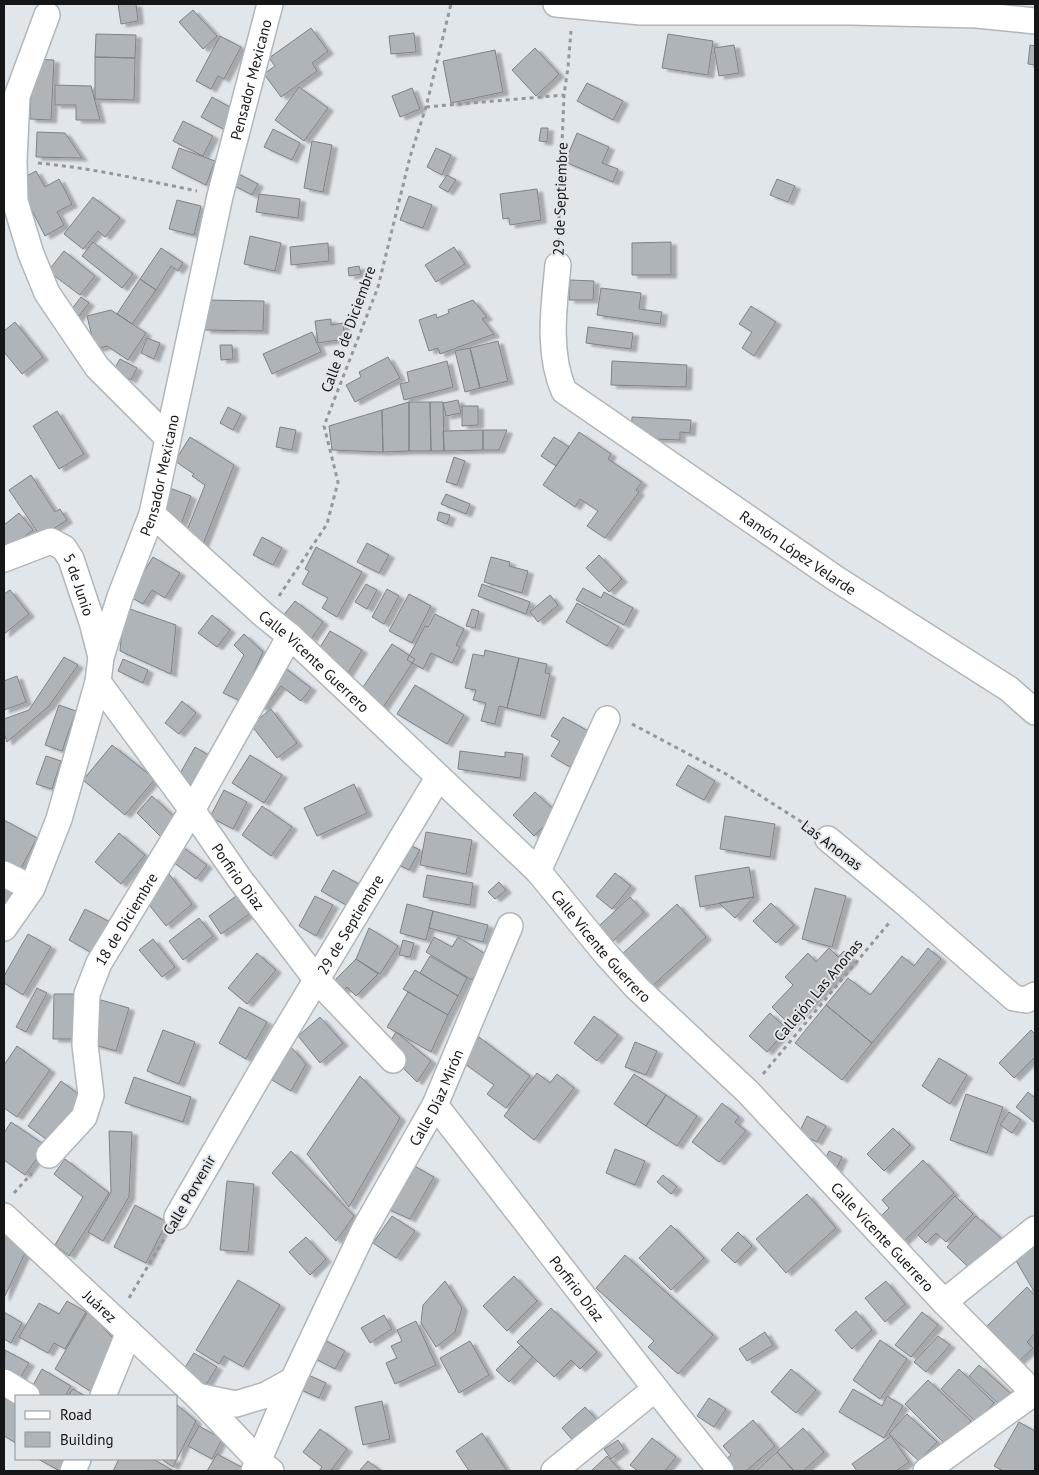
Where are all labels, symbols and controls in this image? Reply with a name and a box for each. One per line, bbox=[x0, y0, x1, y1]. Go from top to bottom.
street label: Pensador Mexicano bbox=[226, 17, 275, 142]
street label: 29 de Septiembre bbox=[549, 142, 571, 256]
street label: Calle 8 de Diciembre bbox=[316, 263, 380, 395]
street label: Pensador Mexicano bbox=[135, 413, 183, 538]
street label: Ramón López Velarde bbox=[736, 506, 860, 599]
street label: 5 de Junio bbox=[60, 549, 99, 618]
street label: Calle Vicente Guerrero bbox=[255, 606, 374, 716]
street label: Las Anonas bbox=[798, 816, 866, 874]
street label: Porfirio Díaz bbox=[208, 839, 269, 914]
street label: 18 de Diciembre bbox=[90, 869, 161, 969]
street label: 29 de Septiembre bbox=[312, 871, 387, 978]
street label: Calle Vicente Guerrero bbox=[547, 886, 655, 1006]
street label: Callejón Las Anonas bbox=[770, 935, 866, 1045]
street label: Calle Díaz Mirón bbox=[404, 1046, 467, 1149]
street label: Calle Porvenir bbox=[158, 1152, 220, 1238]
street label: Calle Vicente Guerrero bbox=[827, 1178, 939, 1295]
street label: Porfirio Díaz bbox=[546, 1251, 609, 1325]
street label: Juárez bbox=[79, 1285, 121, 1326]
legend bbox=[15, 1395, 178, 1460]
text: Road bbox=[60, 1405, 92, 1424]
text: Building bbox=[60, 1430, 114, 1449]

